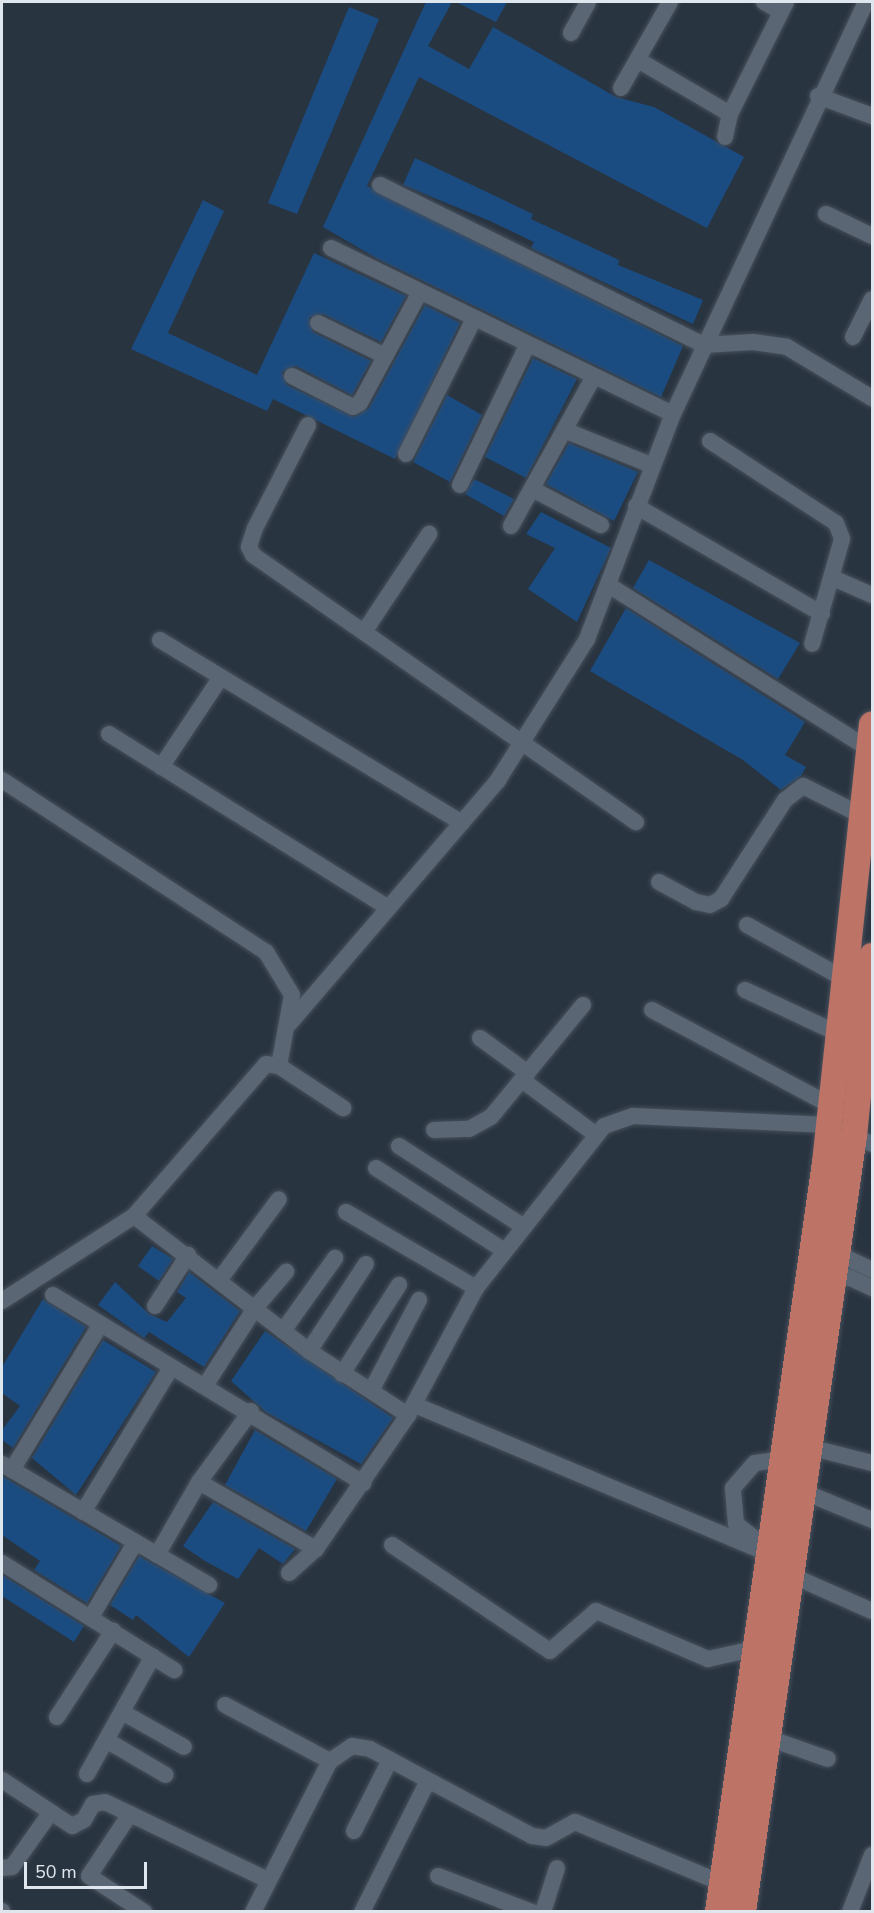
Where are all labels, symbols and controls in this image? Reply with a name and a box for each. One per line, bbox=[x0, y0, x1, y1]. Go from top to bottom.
scale bar bbox=[27, 1850, 150, 1888]
text: 50 m bbox=[35, 1860, 77, 1884]

